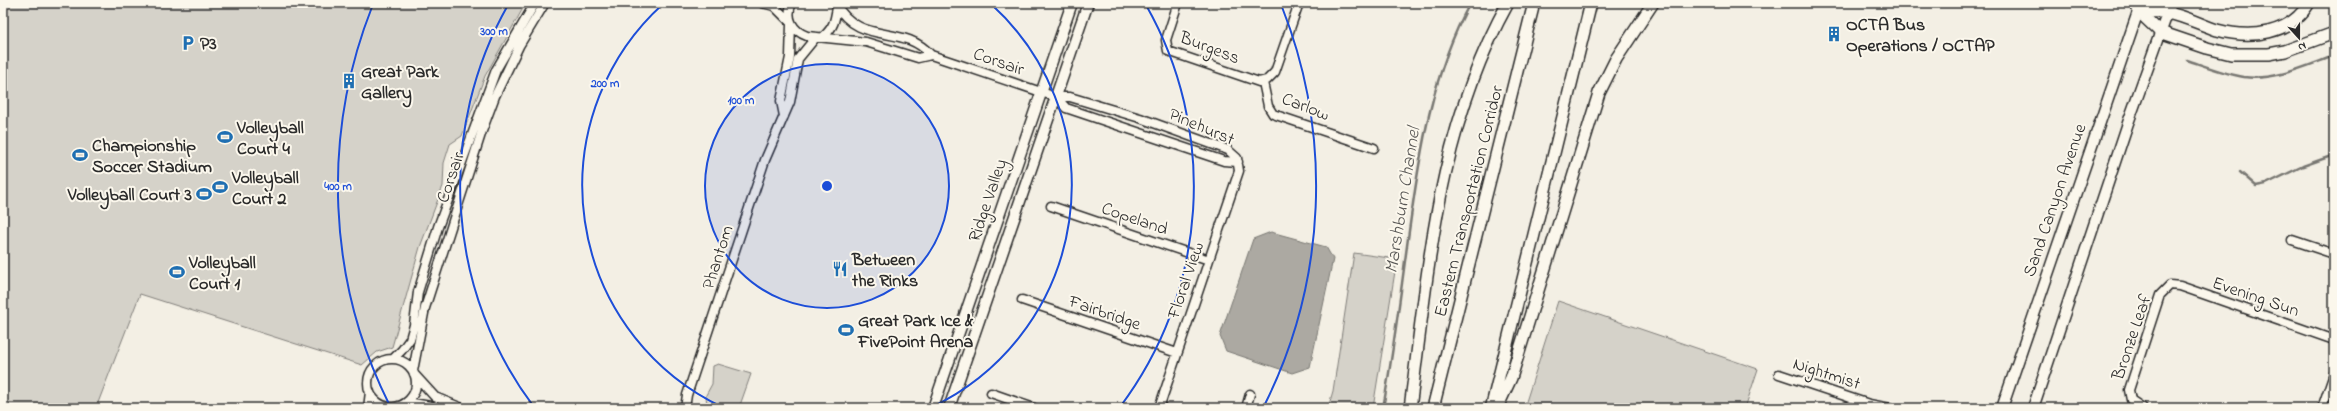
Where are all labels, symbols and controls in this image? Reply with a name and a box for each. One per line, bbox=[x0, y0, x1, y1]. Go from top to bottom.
place label: OCTA Bus Operations / OCTAP bbox=[1846, 13, 1995, 60]
north arrow bbox=[2279, 18, 2319, 58]
text: 300 m bbox=[479, 23, 509, 41]
street label: Burgess bbox=[1174, 25, 1243, 73]
building icon: OCTA Bus Operations / OCTAP bbox=[1825, 25, 1843, 43]
place label: P3 bbox=[200, 32, 217, 58]
parking icon: P3 bbox=[179, 34, 197, 52]
text: N bbox=[2296, 38, 2309, 55]
street label: Corsair bbox=[969, 42, 1028, 84]
place label: Great Park Gallery bbox=[361, 60, 440, 108]
building icon: Great Park Gallery bbox=[340, 72, 358, 90]
text: 200 m bbox=[590, 75, 620, 93]
street label: Eastern Transportation Corridor bbox=[1429, 83, 1511, 320]
street label: Carlow bbox=[1278, 87, 1333, 129]
text: 100 m bbox=[728, 92, 755, 110]
street label: Pinehurst bbox=[1164, 102, 1238, 153]
place label: Volleyball Court 4 bbox=[236, 116, 304, 163]
street label: Sand Canyon Avenue bbox=[2017, 120, 2095, 281]
water label: Marshburn Channel bbox=[1379, 123, 1429, 275]
sports icon: Volleyball Court 4 bbox=[216, 128, 234, 146]
place label: Championship Soccer Stadium bbox=[92, 134, 212, 181]
sports icon: Championship Soccer Stadium bbox=[71, 146, 89, 164]
street label: Corsair bbox=[431, 148, 473, 207]
street label: Ridge Valley bbox=[963, 156, 1016, 246]
place label: Volleyball Court 2 bbox=[231, 166, 299, 213]
sports icon: Volleyball Court 2 bbox=[211, 178, 229, 196]
text: 400 m bbox=[323, 178, 352, 196]
centre of rings bbox=[820, 179, 834, 193]
place label: Volleyball Court 3 bbox=[67, 183, 193, 210]
sports icon: Volleyball Court 3 bbox=[195, 185, 213, 203]
street label: Copeland bbox=[1098, 196, 1171, 243]
street label: Phantom bbox=[696, 222, 741, 293]
street label: Floral View bbox=[1161, 239, 1212, 323]
place label: Between the Rinks bbox=[851, 248, 918, 295]
place label: Volleyball Court 1 bbox=[188, 251, 256, 298]
restaurant icon: Between the Rinks bbox=[831, 260, 849, 278]
sports icon: Volleyball Court 1 bbox=[168, 263, 186, 281]
street label: Evening Sun bbox=[2208, 271, 2303, 326]
street label: Fairbridge bbox=[1063, 289, 1145, 340]
street label: Bronze Leaf bbox=[2106, 291, 2160, 385]
place label: Great Park Ice & FivePoint Arena bbox=[857, 309, 974, 356]
sports icon: Great Park Ice & FivePoint Arena bbox=[837, 321, 855, 339]
street label: Nightmist bbox=[1789, 352, 1864, 399]

